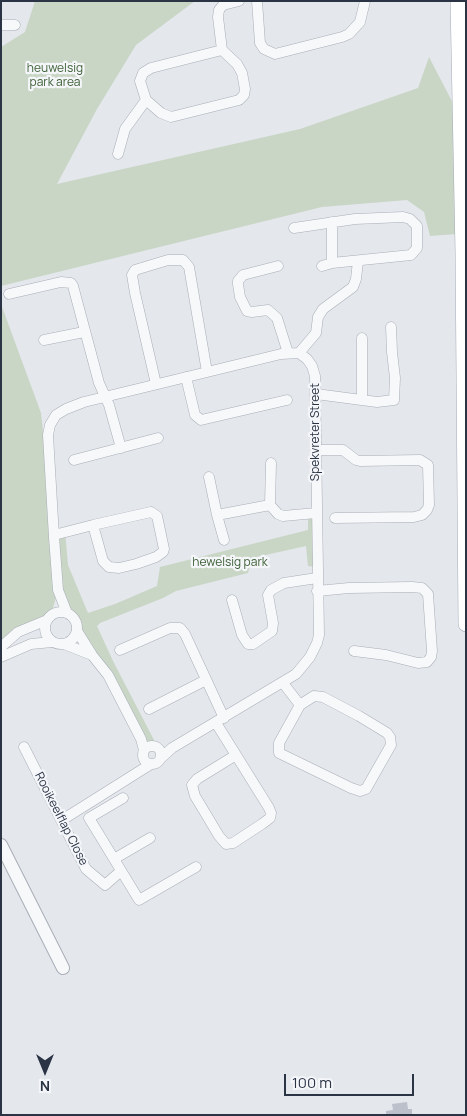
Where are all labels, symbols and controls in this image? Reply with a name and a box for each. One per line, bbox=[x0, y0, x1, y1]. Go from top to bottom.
park label: heuwelsig park area bbox=[27, 62, 83, 90]
street label: Spekvreter Street bbox=[309, 383, 323, 481]
park label: hewelsig park bbox=[192, 556, 268, 570]
street label: Rooikeelflap Close bbox=[31, 770, 91, 868]
north arrow bbox=[20, 1046, 70, 1096]
scale bar bbox=[287, 1064, 417, 1096]
text: 100 m bbox=[292, 1072, 332, 1093]
text: N bbox=[40, 1077, 50, 1096]

